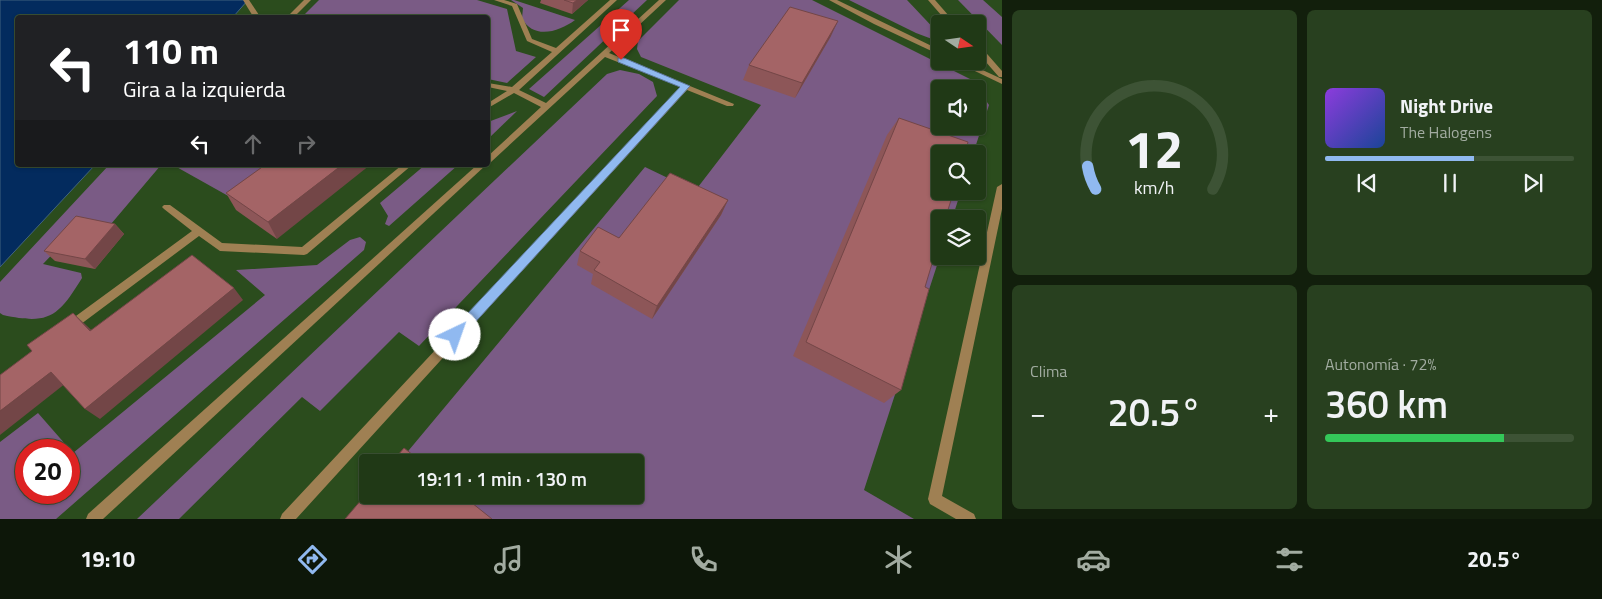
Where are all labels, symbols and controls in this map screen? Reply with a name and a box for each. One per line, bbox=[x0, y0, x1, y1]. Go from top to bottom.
pin bbox=[600, 9, 642, 60]
north arrow bbox=[931, 15, 986, 70]
map controls bbox=[931, 15, 986, 265]
icon: arrive bbox=[607, 16, 635, 44]
text: 110 m bbox=[123, 24, 219, 78]
icon: left bbox=[40, 35, 105, 100]
text: Gira a la izquierda bbox=[123, 72, 286, 106]
button: sound bbox=[931, 80, 986, 135]
text: Night Drive bbox=[1400, 91, 1493, 120]
text: 12 bbox=[1125, 109, 1184, 188]
text: The Halogens bbox=[1400, 120, 1492, 144]
icon: left bbox=[186, 130, 214, 158]
icon: ahead bbox=[239, 130, 267, 158]
icon: right bbox=[292, 130, 320, 158]
button: search bbox=[931, 145, 986, 200]
icon: previous bbox=[1353, 169, 1381, 197]
icon: pause bbox=[1436, 169, 1464, 197]
icon: next bbox=[1519, 169, 1547, 197]
text: km/h bbox=[1134, 174, 1175, 201]
button: layers bbox=[931, 210, 986, 265]
position arrow bbox=[428, 308, 480, 360]
text: Autonomía · 72% bbox=[1325, 352, 1436, 376]
text: Clima bbox=[1030, 359, 1067, 383]
text: 360 km bbox=[1325, 375, 1448, 433]
text: 20.5° bbox=[1107, 383, 1202, 441]
text: − bbox=[1030, 391, 1046, 434]
text: + bbox=[1263, 391, 1279, 434]
speed limit sign: 20 bbox=[15, 439, 80, 504]
text: 19:11 · 1 min · 130 m bbox=[416, 464, 587, 493]
text: 19:10 bbox=[80, 542, 135, 576]
icon: directions bbox=[295, 542, 330, 577]
icon: music bbox=[491, 542, 526, 577]
icon: phone bbox=[686, 542, 721, 577]
icon: climate bbox=[881, 542, 916, 577]
icon: car bbox=[1076, 542, 1111, 577]
icon: filters bbox=[1272, 542, 1307, 577]
text: 20.5° bbox=[1467, 542, 1522, 576]

